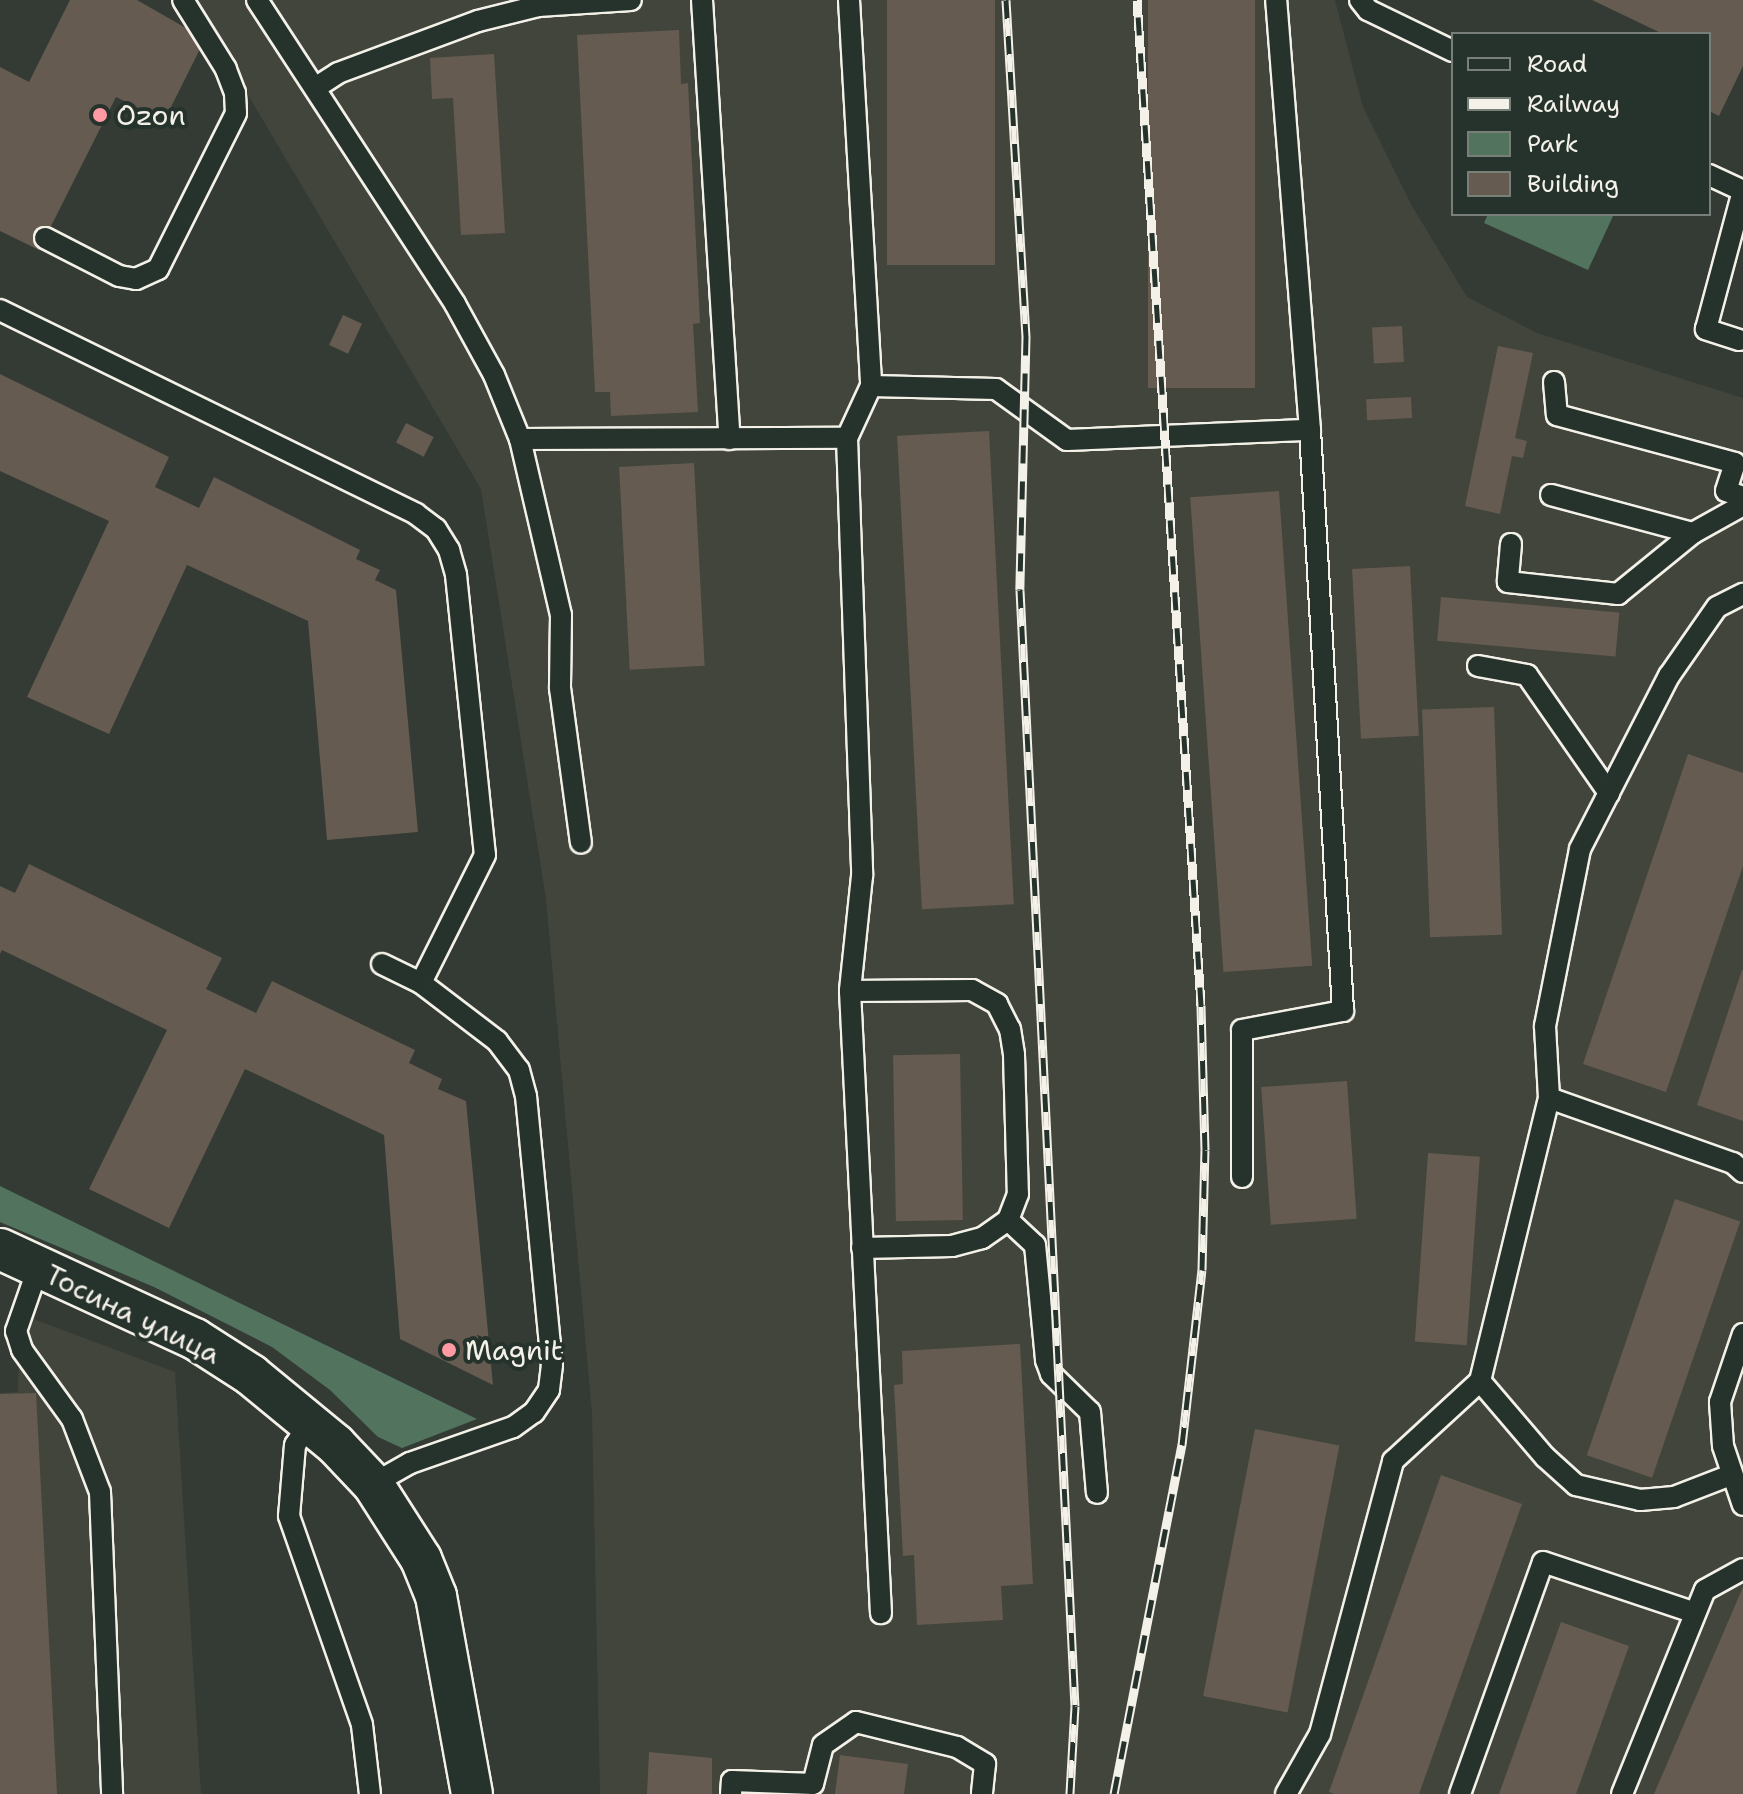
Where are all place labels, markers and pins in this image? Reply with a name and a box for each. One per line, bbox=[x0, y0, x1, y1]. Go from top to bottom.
place label: Ozon bbox=[116, 98, 186, 132]
marker: Ozon bbox=[91, 106, 109, 124]
place label: Magnit bbox=[465, 1333, 563, 1367]
marker: Magnit bbox=[440, 1341, 458, 1359]

